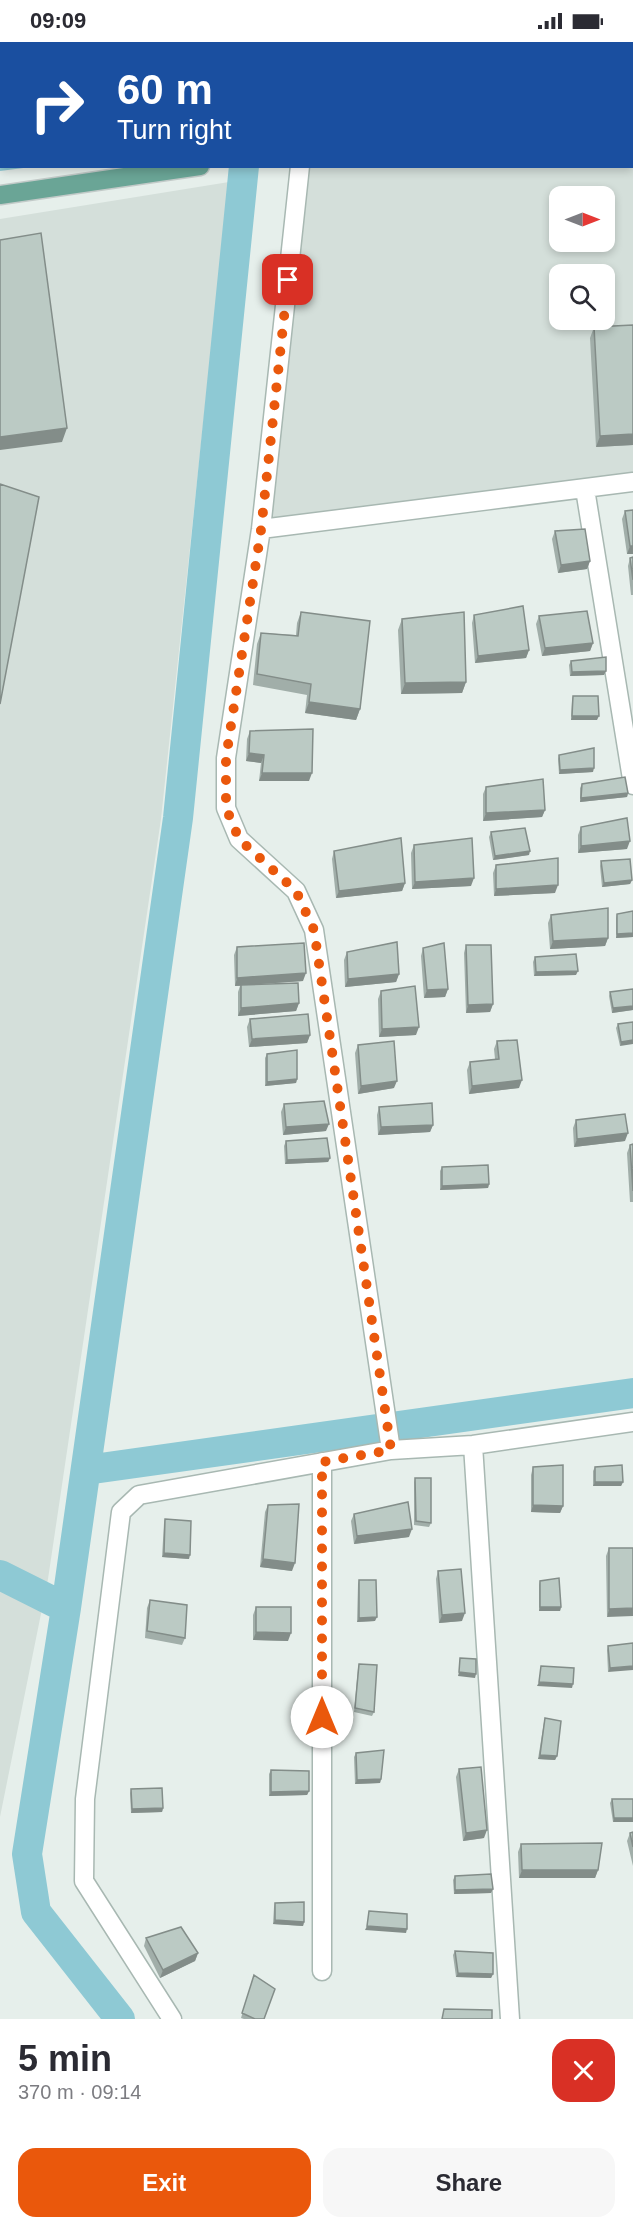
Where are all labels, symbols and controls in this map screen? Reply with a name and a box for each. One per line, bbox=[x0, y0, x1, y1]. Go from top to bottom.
text: 09:09 bbox=[30, 8, 86, 33]
icon: right bbox=[18, 66, 96, 144]
text: 60 m bbox=[117, 66, 213, 113]
text: Turn right bbox=[117, 115, 232, 145]
north arrow bbox=[549, 186, 615, 252]
map controls bbox=[549, 186, 615, 330]
pin bbox=[262, 254, 313, 305]
icon: arrive bbox=[271, 263, 304, 296]
button: search bbox=[549, 264, 615, 330]
position arrow bbox=[290, 1685, 354, 1749]
text: 5 min bbox=[18, 2038, 112, 2079]
button: close bbox=[552, 2039, 615, 2102]
text: 370 m · 09:14 bbox=[18, 2081, 141, 2103]
button: Exit bbox=[18, 2148, 311, 2217]
button: Share bbox=[323, 2148, 615, 2217]

